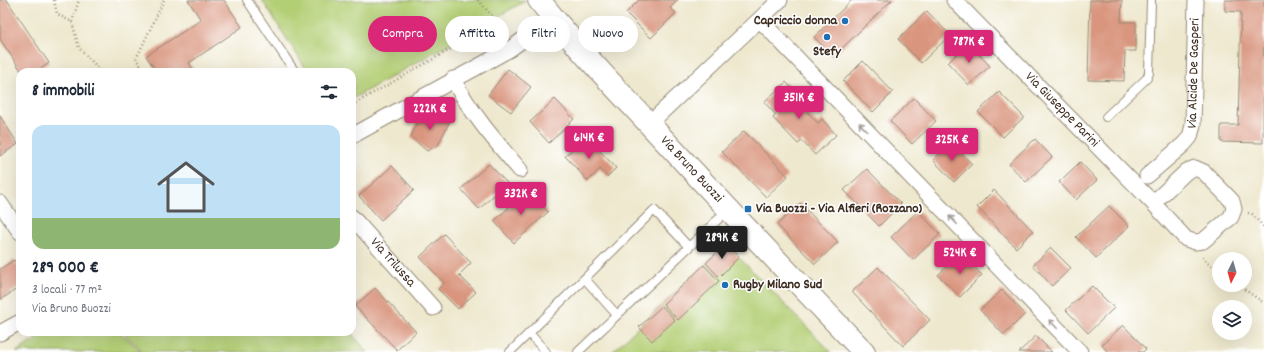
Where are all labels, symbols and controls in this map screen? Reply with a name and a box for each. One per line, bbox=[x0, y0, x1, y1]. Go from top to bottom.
place label: Capriccio donna bbox=[754, 11, 838, 31]
chip: Compra bbox=[368, 16, 437, 52]
chip: Affitta bbox=[445, 16, 509, 52]
chip: Filtri bbox=[517, 16, 570, 52]
chip: Nuovo bbox=[578, 16, 638, 52]
marker: Capriccio donna bbox=[840, 16, 850, 26]
street label: Via Alcide De Gasperi bbox=[1182, 17, 1206, 131]
pin: 787K € bbox=[936, 30, 1002, 64]
marker: Stefy bbox=[822, 32, 832, 42]
text: 787K € bbox=[953, 33, 985, 52]
place label: Stefy bbox=[813, 42, 842, 62]
street label: Via Giuseppe Parini bbox=[1020, 68, 1104, 153]
text: 8 immobili bbox=[32, 80, 94, 104]
icon: filters bbox=[318, 81, 340, 103]
pin: 351K € bbox=[766, 86, 832, 120]
text: 351K € bbox=[784, 89, 814, 108]
pin: 222K € bbox=[397, 97, 463, 131]
text: 222K € bbox=[413, 100, 447, 119]
one-way arrow bbox=[858, 122, 868, 132]
pin: 614K € bbox=[556, 126, 622, 160]
pin: 325K € bbox=[919, 128, 985, 162]
text: 614K € bbox=[574, 129, 604, 148]
text: 325K € bbox=[935, 131, 969, 150]
street label: Via Bruno Buozzi bbox=[655, 132, 728, 208]
icon: home bbox=[150, 151, 222, 223]
pin: 332K € bbox=[488, 182, 554, 216]
text: 332K € bbox=[504, 185, 538, 204]
place label: Via Buozzi - Via Alfieri (Rozzano) bbox=[756, 199, 922, 219]
marker: Via Buozzi - Via Alfieri (Rozzano) bbox=[743, 204, 753, 214]
one-way arrow bbox=[948, 215, 958, 225]
pin: 289K € bbox=[689, 226, 755, 260]
text: 289K € bbox=[705, 229, 739, 248]
street label: Via Trilussa bbox=[365, 233, 420, 292]
pin: 524K € bbox=[927, 241, 993, 275]
text: 524K € bbox=[943, 244, 977, 263]
north arrow bbox=[1212, 252, 1252, 292]
map controls bbox=[1212, 252, 1252, 340]
text: 289 000 € bbox=[32, 257, 99, 281]
place label: Rugby Milano Sud bbox=[733, 275, 823, 295]
marker: Rugby Milano Sud bbox=[720, 280, 730, 290]
text: 3 locali · 77 m² bbox=[32, 281, 102, 300]
text: Via Bruno Buozzi bbox=[32, 300, 111, 319]
button: layers bbox=[1212, 300, 1252, 340]
one-way arrow bbox=[1048, 319, 1058, 329]

